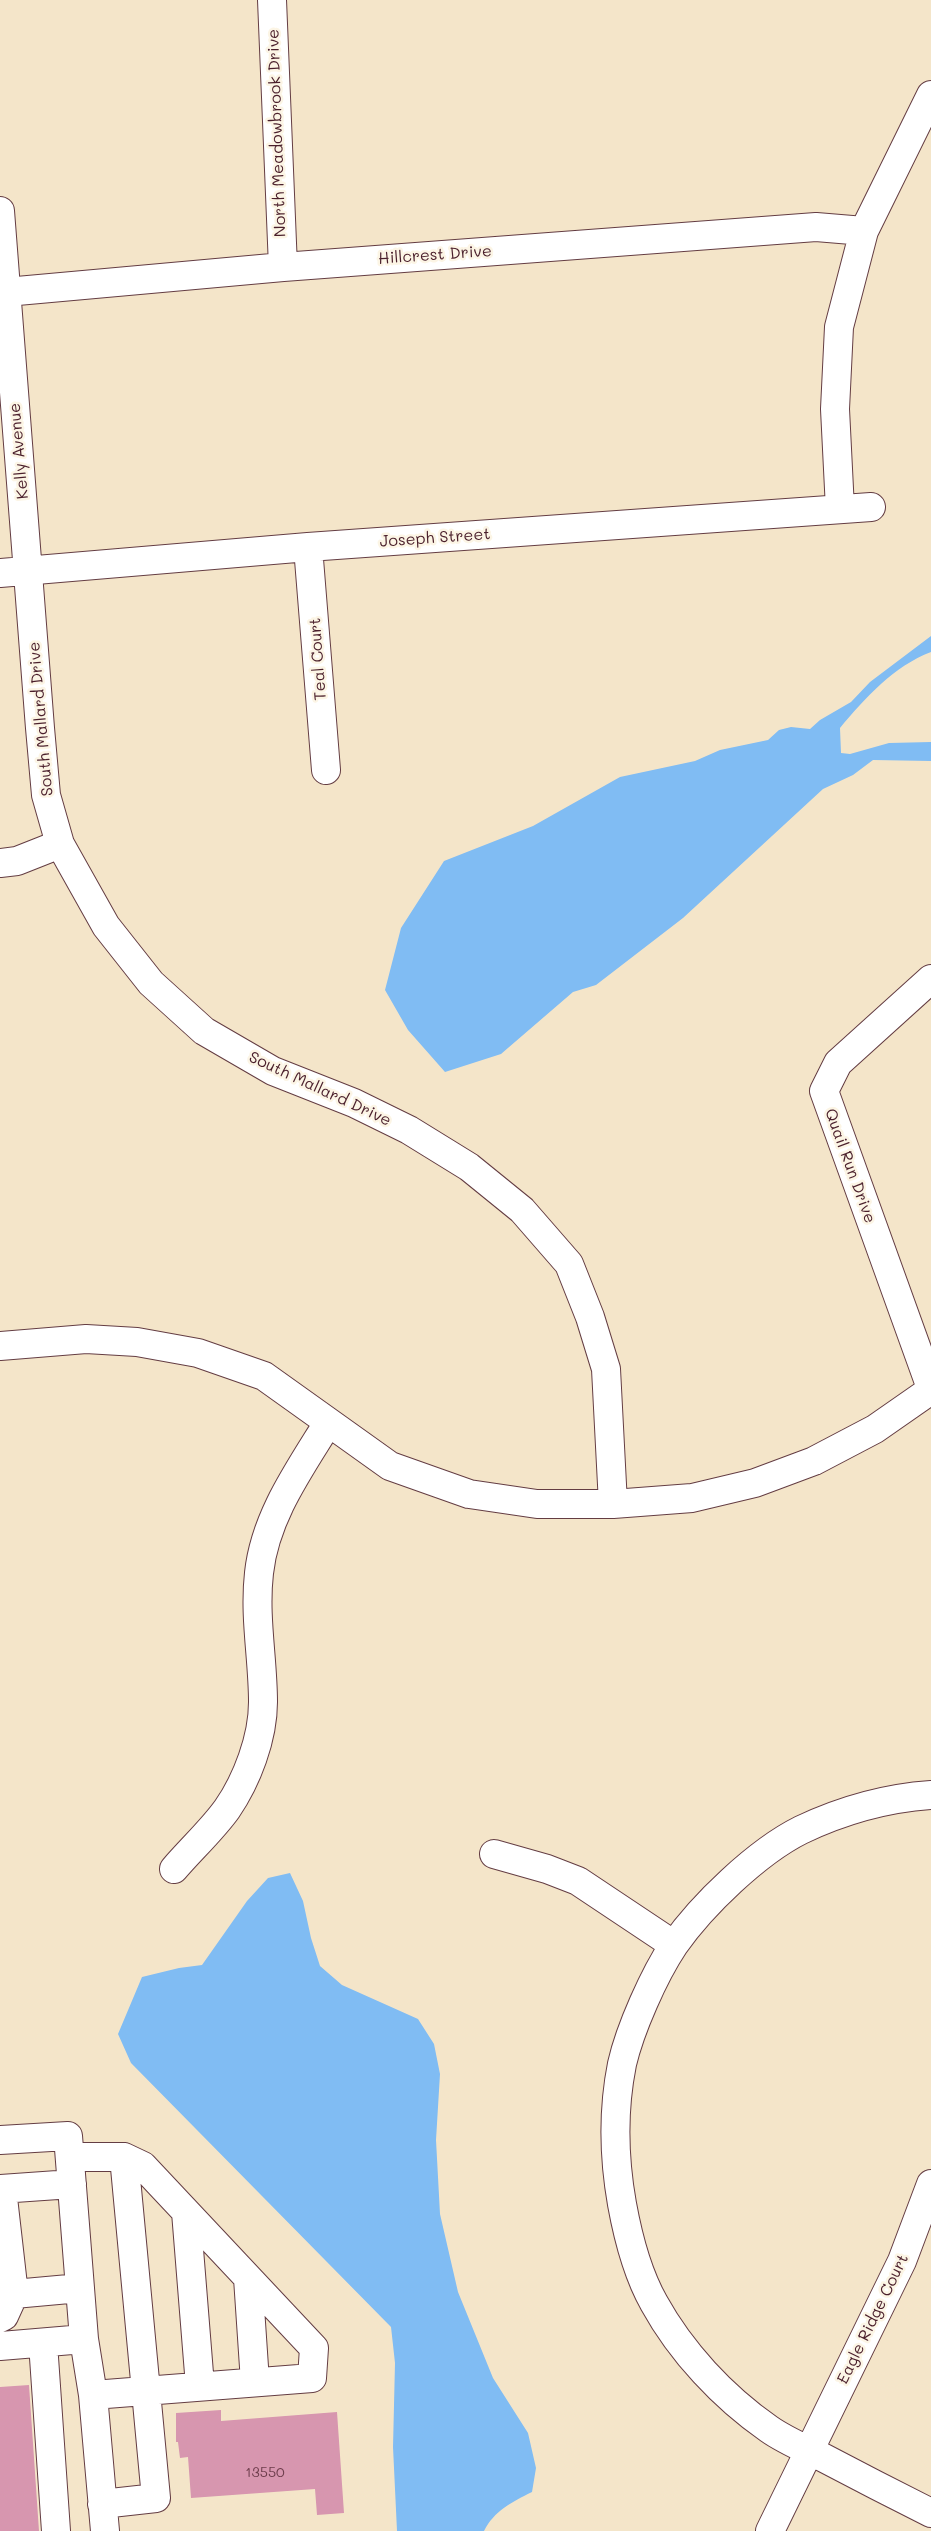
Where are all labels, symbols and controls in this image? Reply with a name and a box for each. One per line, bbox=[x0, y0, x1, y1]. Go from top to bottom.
street label: North Meadowbrook Drive bbox=[264, 29, 290, 237]
street label: Hillcrest Drive bbox=[378, 241, 492, 269]
street label: Kelly Avenue bbox=[5, 402, 33, 500]
street label: Joseph Street bbox=[379, 525, 491, 551]
street label: Teal Court bbox=[306, 617, 330, 701]
street label: South Mallard Drive bbox=[25, 641, 57, 797]
street label: South Mallard Drive bbox=[246, 1048, 394, 1130]
street label: Quail Run Drive bbox=[820, 1106, 880, 1226]
street label: Eagle Ridge Court bbox=[833, 2251, 913, 2387]
house number: 13550 bbox=[245, 2465, 285, 2481]

